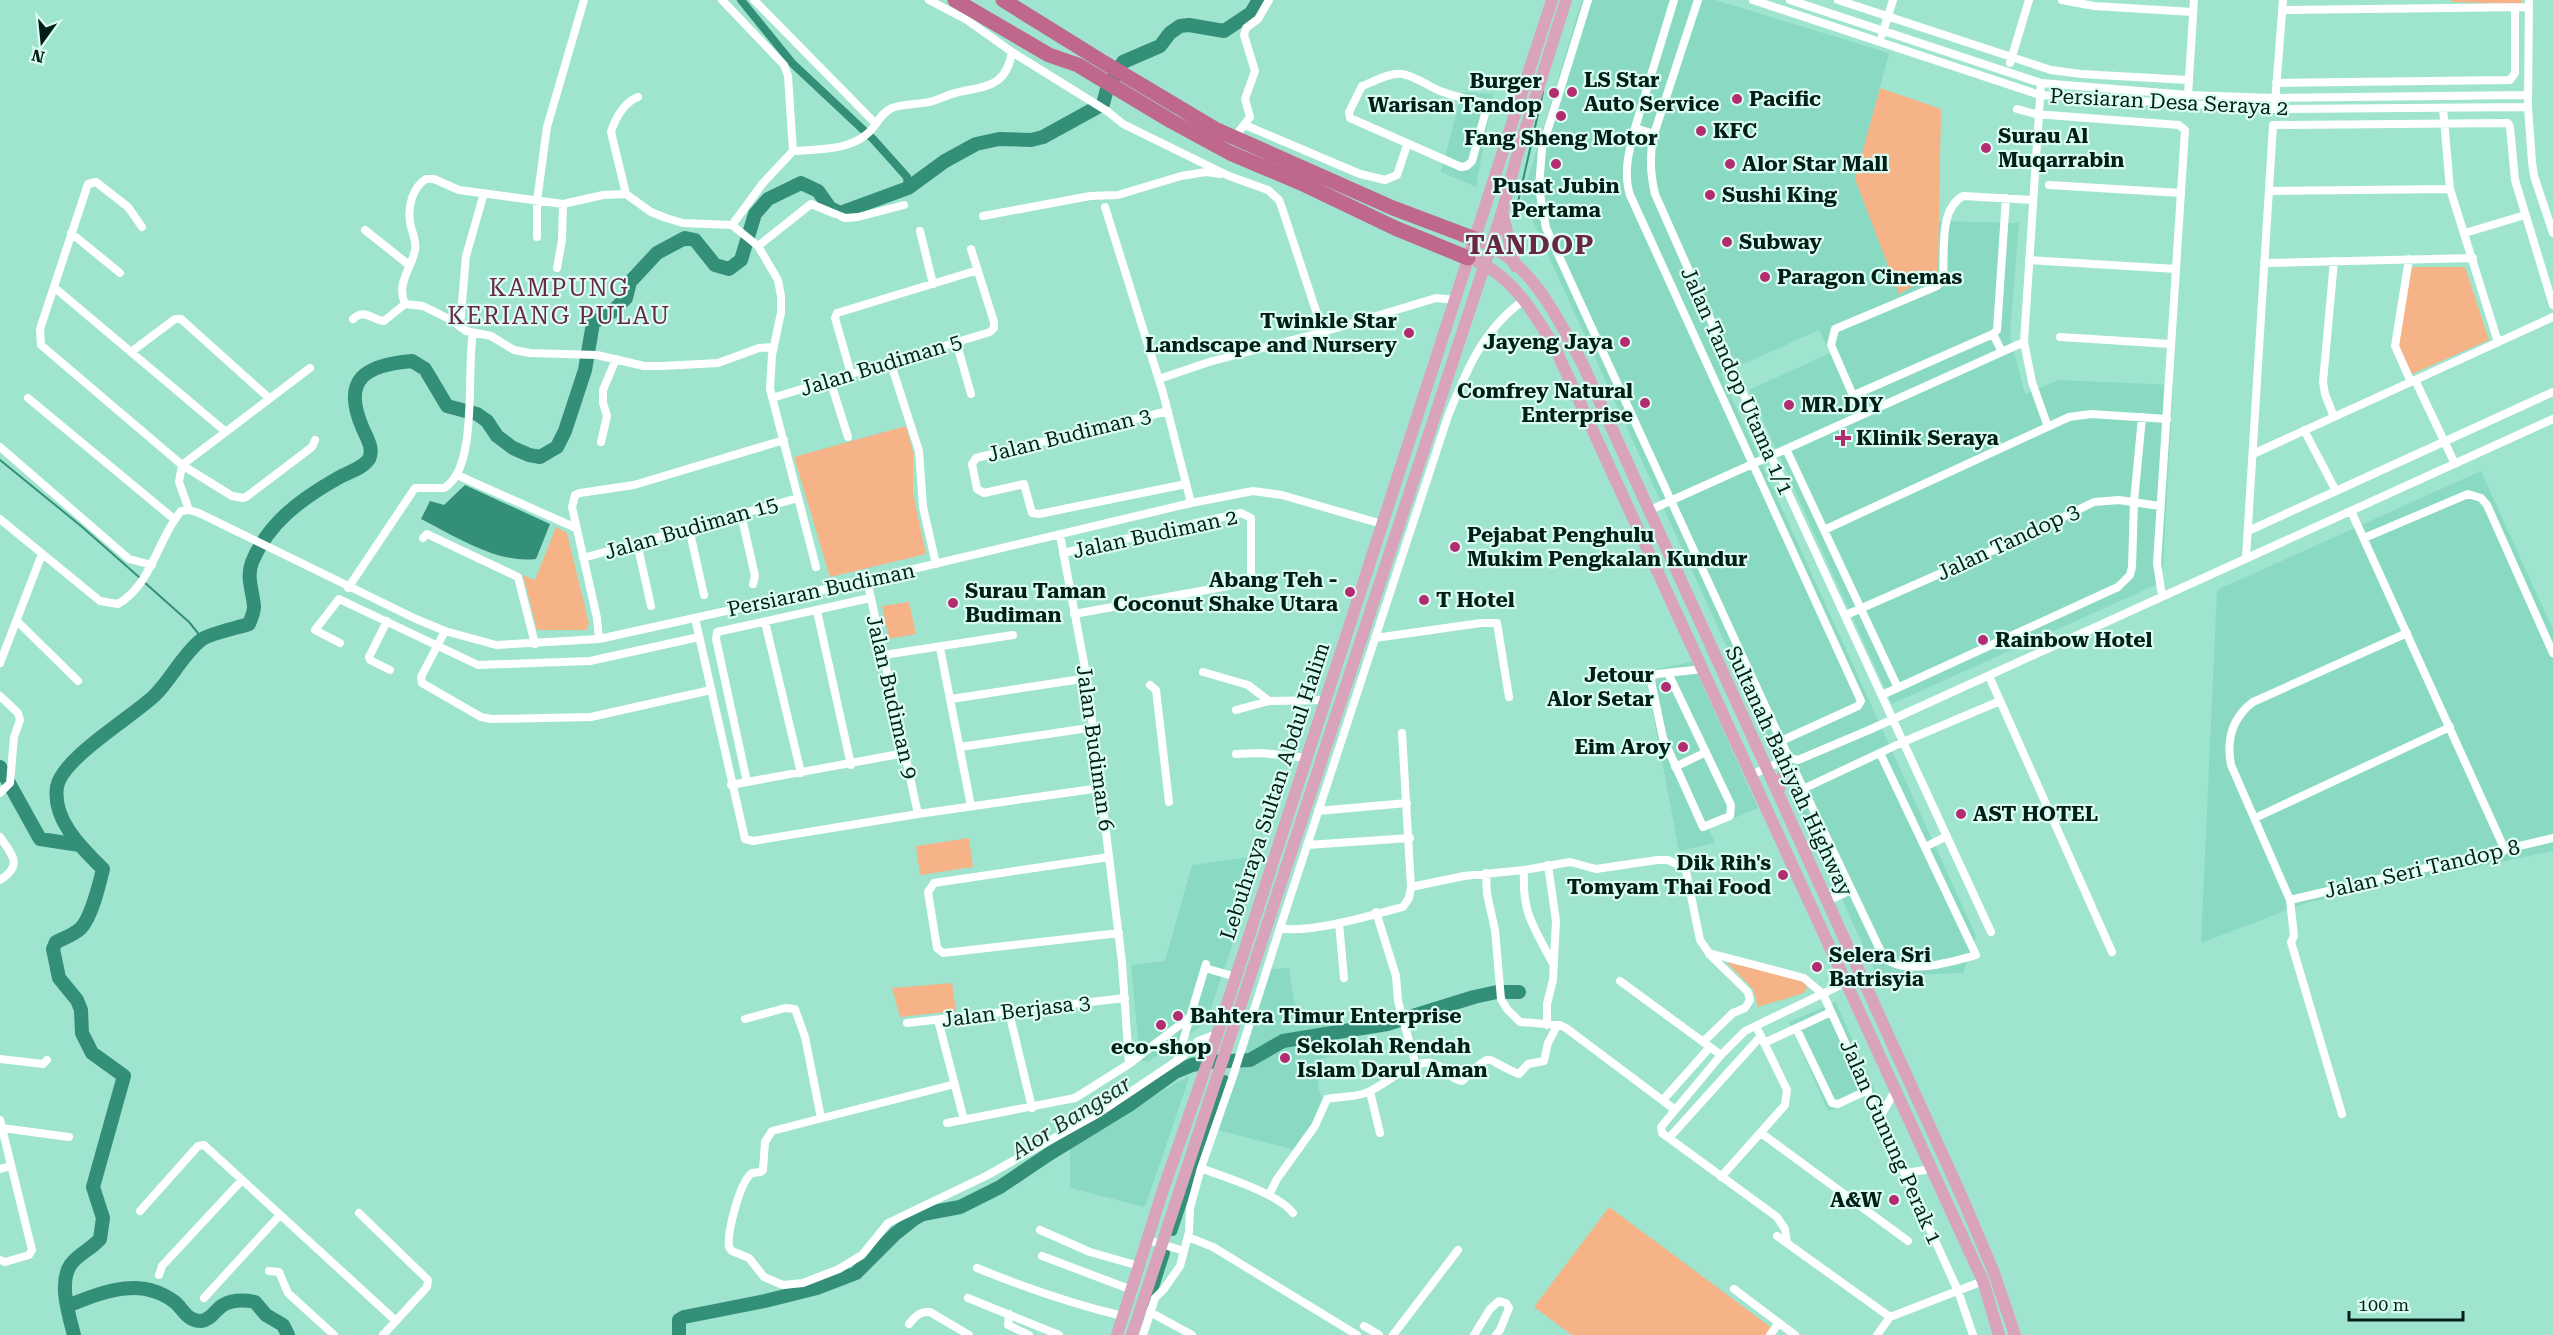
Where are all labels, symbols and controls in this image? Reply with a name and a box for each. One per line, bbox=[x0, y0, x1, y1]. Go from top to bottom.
north arrow bbox=[12, 12, 72, 72]
text: N bbox=[30, 45, 47, 67]
place label: LS Star Auto Service bbox=[1584, 68, 1719, 116]
place label: Burger Warisan Tandop bbox=[1368, 69, 1542, 117]
street label: Persiaran Desa Seraya 2 bbox=[2049, 84, 2289, 120]
marker: LS Star Auto Service bbox=[1565, 85, 1579, 99]
marker: Burger Warisan Tandop bbox=[1547, 86, 1561, 100]
place label: Pacific bbox=[1749, 87, 1821, 111]
marker: Pacific bbox=[1730, 92, 1744, 106]
marker: Fang Sheng Motor bbox=[1554, 109, 1568, 123]
place label: KFC bbox=[1713, 119, 1757, 143]
marker: KFC bbox=[1694, 124, 1708, 138]
place label: Surau Al Muqarrabin bbox=[1998, 124, 2124, 172]
place label: Fang Sheng Motor bbox=[1464, 126, 1658, 150]
marker: Surau Al Muqarrabin bbox=[1979, 141, 1993, 155]
place label: Alor Star Mall bbox=[1742, 152, 1888, 176]
marker: Pusat Jubin Pertama bbox=[1549, 157, 1563, 171]
marker: Alor Star Mall bbox=[1723, 157, 1737, 171]
place label: Pusat Jubin Pertama bbox=[1492, 174, 1620, 222]
place label: Sushi King bbox=[1722, 183, 1837, 207]
marker: Sushi King bbox=[1703, 188, 1717, 202]
district label: TANDOP bbox=[1465, 229, 1595, 261]
place label: Subway bbox=[1739, 230, 1822, 254]
marker: Subway bbox=[1720, 235, 1734, 249]
street label: Jalan Tandop Utama 1/1 bbox=[1676, 264, 1798, 498]
place label: Paragon Cinemas bbox=[1777, 265, 1963, 289]
marker: Paragon Cinemas bbox=[1758, 270, 1772, 284]
district label: KAMPUNG KERIANG PULAU bbox=[447, 274, 671, 330]
place label: Twinkle Star Landscape and Nursery bbox=[1145, 309, 1397, 357]
marker: Twinkle Star Landscape and Nursery bbox=[1402, 326, 1416, 340]
street label: Jalan Budiman 5 bbox=[797, 329, 965, 401]
place label: Jayeng Jaya bbox=[1483, 330, 1614, 354]
marker: Jayeng Jaya bbox=[1618, 335, 1632, 349]
place label: Comfrey Natural Enterprise bbox=[1457, 379, 1633, 427]
place label: MR.DIY bbox=[1801, 393, 1884, 417]
marker: Comfrey Natural Enterprise bbox=[1638, 396, 1652, 410]
marker: MR.DIY bbox=[1782, 398, 1796, 412]
street label: Jalan Budiman 3 bbox=[985, 403, 1153, 467]
place label: Klinik Seraya bbox=[1856, 426, 2000, 450]
marker: Klinik Seraya bbox=[1834, 429, 1852, 447]
street label: Jalan Budiman 15 bbox=[601, 492, 781, 564]
street label: Jalan Tandop 3 bbox=[1933, 499, 2083, 585]
street label: Jalan Budiman 2 bbox=[1070, 505, 1240, 563]
place label: Pejabat Penghulu Mukim Pengkalan Kundur bbox=[1467, 523, 1748, 571]
marker: Pejabat Penghulu Mukim Pengkalan Kundur bbox=[1448, 540, 1462, 554]
street label: Persiaran Budiman bbox=[725, 558, 917, 622]
place label: Abang Teh - Coconut Shake Utara bbox=[1113, 568, 1339, 616]
place label: Surau Taman Budiman bbox=[965, 579, 1106, 627]
marker: Abang Teh - Coconut Shake Utara bbox=[1343, 585, 1357, 599]
place label: T Hotel bbox=[1436, 588, 1515, 612]
marker: T Hotel bbox=[1417, 593, 1431, 607]
marker: Surau Taman Budiman bbox=[946, 596, 960, 610]
street label: Jalan Budiman 9 bbox=[861, 613, 923, 781]
place label: Rainbow Hotel bbox=[1995, 628, 2153, 652]
marker: Rainbow Hotel bbox=[1976, 633, 1990, 647]
street label: Lebuhraya Sultan Abdul Halim bbox=[1216, 639, 1334, 943]
street label: Sultanah Bahiyah Highway bbox=[1720, 642, 1858, 900]
street label: Jalan Budiman 6 bbox=[1071, 663, 1119, 833]
place label: Jetour Alor Setar bbox=[1547, 663, 1654, 711]
marker: Jetour Alor Setar bbox=[1659, 680, 1673, 694]
place label: Eim Aroy bbox=[1575, 735, 1671, 759]
marker: Eim Aroy bbox=[1676, 740, 1690, 754]
place label: AST HOTEL bbox=[1973, 802, 2098, 826]
marker: AST HOTEL bbox=[1954, 807, 1968, 821]
street label: Jalan Seri Tandop 8 bbox=[2322, 835, 2522, 903]
place label: Dik Rih's Tomyam Thai Food bbox=[1567, 851, 1771, 899]
marker: Dik Rih's Tomyam Thai Food bbox=[1776, 868, 1790, 882]
place label: Selera Sri Batrisyia bbox=[1829, 943, 1931, 991]
marker: Selera Sri Batrisyia bbox=[1810, 960, 1824, 974]
street label: Jalan Berjasa 3 bbox=[940, 990, 1092, 1032]
place label: Bahtera Timur Enterprise bbox=[1190, 1004, 1462, 1028]
marker: Bahtera Timur Enterprise bbox=[1171, 1009, 1185, 1023]
marker: eco-shop bbox=[1154, 1018, 1168, 1032]
place label: Sekolah Rendah Islam Darul Aman bbox=[1297, 1034, 1488, 1082]
place label: eco-shop bbox=[1111, 1035, 1211, 1059]
street label: Jalan Gunung Perak 1 bbox=[1835, 1036, 1947, 1248]
marker: Sekolah Rendah Islam Darul Aman bbox=[1278, 1051, 1292, 1065]
water label: Alor Bangsar bbox=[1005, 1071, 1136, 1165]
place label: A&W bbox=[1830, 1188, 1882, 1212]
marker: A&W bbox=[1887, 1193, 1901, 1207]
scale bar bbox=[2349, 1284, 2463, 1322]
text: 100 m bbox=[2358, 1294, 2409, 1315]

